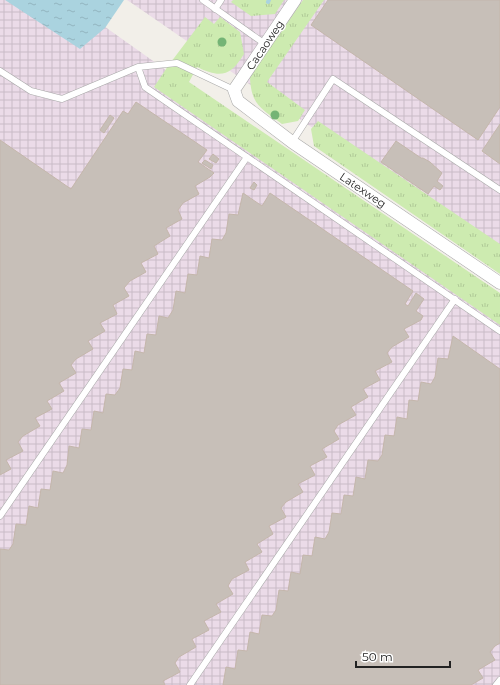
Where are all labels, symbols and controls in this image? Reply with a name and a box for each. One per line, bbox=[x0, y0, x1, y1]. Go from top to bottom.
street label: Cacaoweg bbox=[243, 17, 287, 73]
street label: Latexweg bbox=[337, 169, 389, 211]
scale bar bbox=[356, 643, 450, 669]
text: 50 m bbox=[362, 649, 393, 664]

